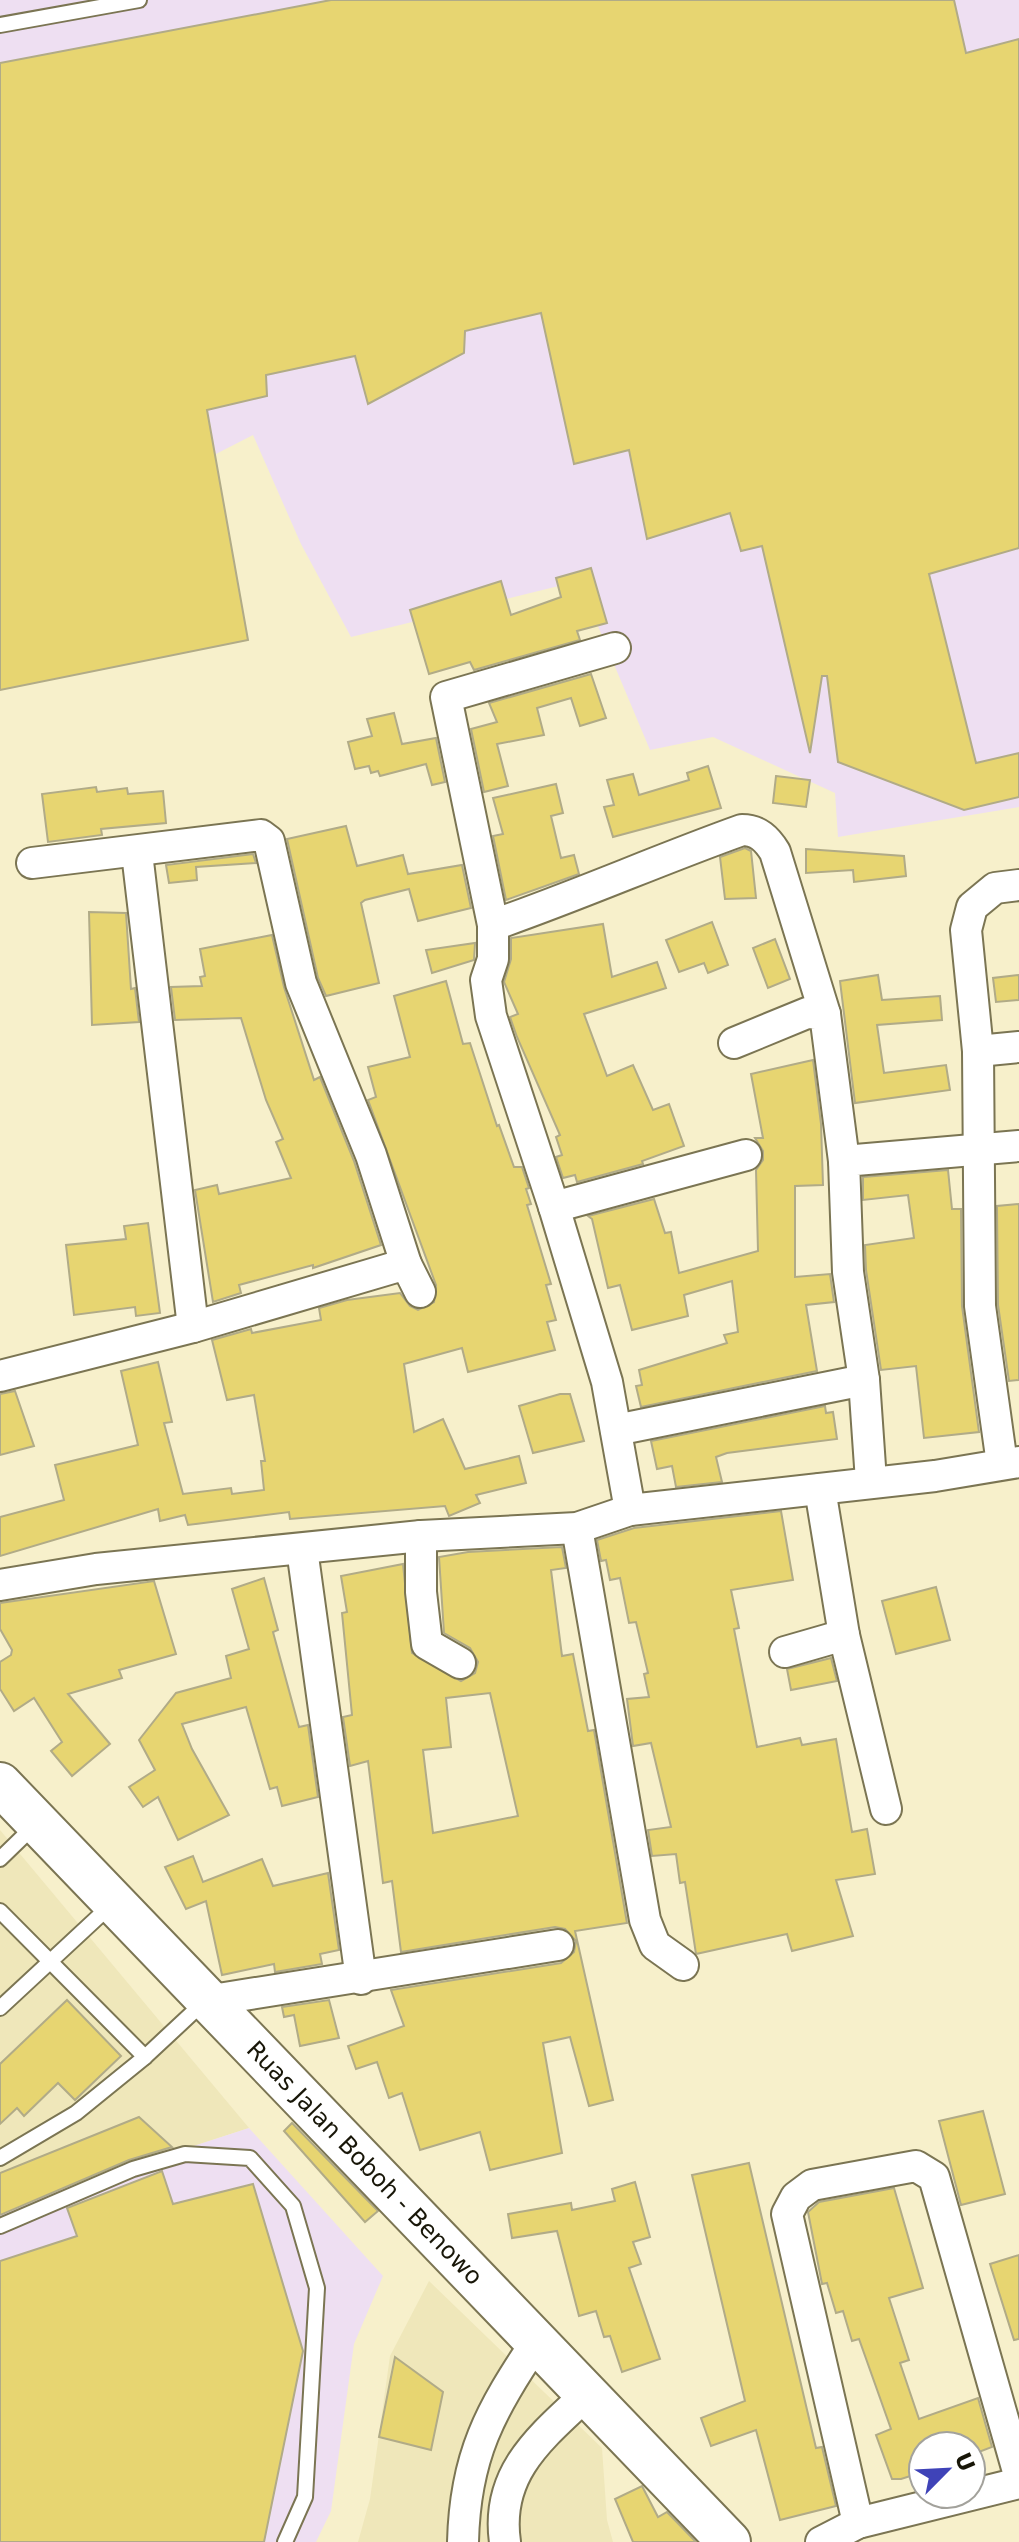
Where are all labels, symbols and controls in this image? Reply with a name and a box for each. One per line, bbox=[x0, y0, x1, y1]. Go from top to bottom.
street label: Ruas Jalan Boboh - Benowo bbox=[241, 2035, 488, 2291]
north arrow bbox=[907, 2430, 987, 2510]
text: U bbox=[950, 2449, 980, 2475]

